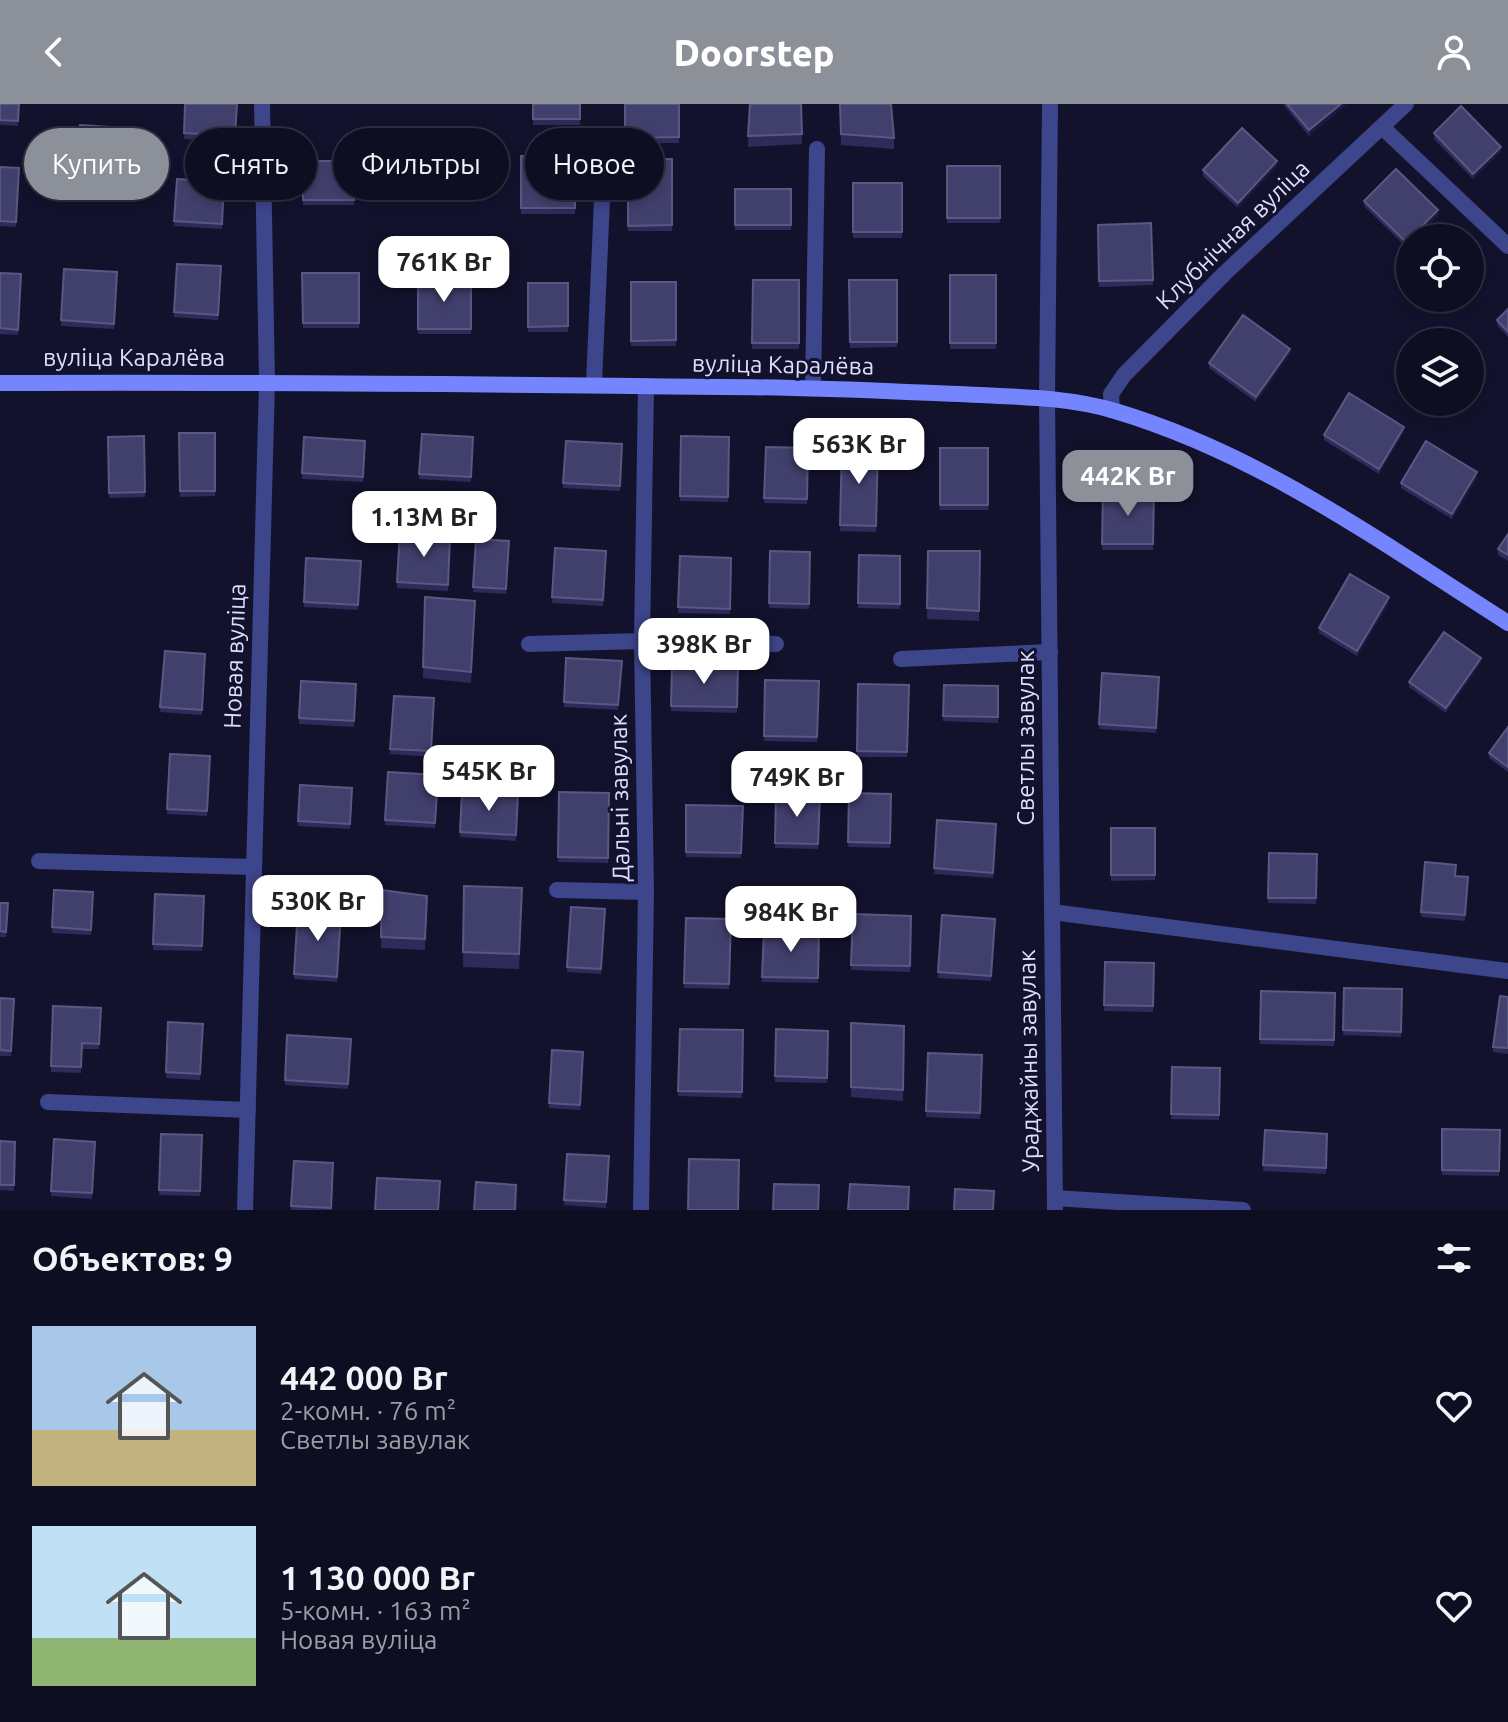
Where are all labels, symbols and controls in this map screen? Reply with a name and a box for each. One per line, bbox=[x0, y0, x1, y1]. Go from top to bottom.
icon: back bbox=[32, 30, 76, 74]
icon: person bbox=[1432, 30, 1476, 74]
text: Doorstep bbox=[674, 32, 834, 73]
chip: Купить bbox=[24, 128, 169, 200]
chip: Снять bbox=[185, 128, 317, 200]
chip: Фильтры bbox=[333, 128, 509, 200]
chip: Новое bbox=[525, 128, 664, 200]
street label: Клубнічная вуліца bbox=[1150, 155, 1315, 315]
map controls bbox=[1396, 224, 1484, 416]
button: locate bbox=[1396, 224, 1484, 312]
pin: 761K Br bbox=[370, 236, 518, 304]
text: 761K Br bbox=[396, 247, 492, 276]
button: layers bbox=[1396, 328, 1484, 416]
street label: вуліца Каралёва bbox=[43, 344, 225, 371]
street label: вуліца Каралёва bbox=[692, 349, 874, 380]
pin: 563K Br bbox=[785, 418, 933, 486]
text: 563K Br bbox=[811, 429, 907, 458]
pin: 442K Br bbox=[1054, 450, 1202, 518]
text: 442K Br bbox=[1080, 461, 1176, 490]
pin: 1.13M Br bbox=[341, 491, 507, 559]
text: 1.13M Br bbox=[370, 502, 478, 531]
street label: Новая вуліца bbox=[218, 583, 251, 729]
pin: 398K Br bbox=[630, 618, 778, 686]
text: 398K Br bbox=[656, 629, 752, 658]
street label: Светлы завулак bbox=[1012, 650, 1039, 826]
street label: Дальні завулак bbox=[605, 714, 634, 882]
pin: 545K Br bbox=[415, 745, 563, 813]
pin: 749K Br bbox=[723, 751, 871, 819]
text: 545K Br bbox=[441, 756, 537, 785]
text: 749K Br bbox=[749, 762, 845, 791]
pin: 530K Br bbox=[244, 875, 392, 943]
text: 530K Br bbox=[270, 886, 366, 915]
pin: 984K Br bbox=[717, 886, 865, 954]
text: 984K Br bbox=[743, 897, 839, 926]
street label: Ураджайны завулак bbox=[1013, 949, 1044, 1173]
icon: filters bbox=[1432, 1236, 1476, 1280]
text: Объектов: 9 bbox=[32, 1239, 233, 1277]
icon: home bbox=[96, 1358, 192, 1454]
text: 442 000 Br bbox=[280, 1358, 448, 1396]
icon: heart bbox=[1432, 1384, 1476, 1428]
text: 2-комн. · 76 m² bbox=[280, 1396, 456, 1425]
text: Светлы завулак bbox=[280, 1425, 470, 1454]
icon: home bbox=[96, 1558, 192, 1654]
text: 1 130 000 Br bbox=[280, 1558, 475, 1596]
icon: heart bbox=[1432, 1584, 1476, 1628]
text: 5-комн. · 163 m² bbox=[280, 1596, 471, 1625]
text: Новая вуліца bbox=[280, 1625, 437, 1654]

